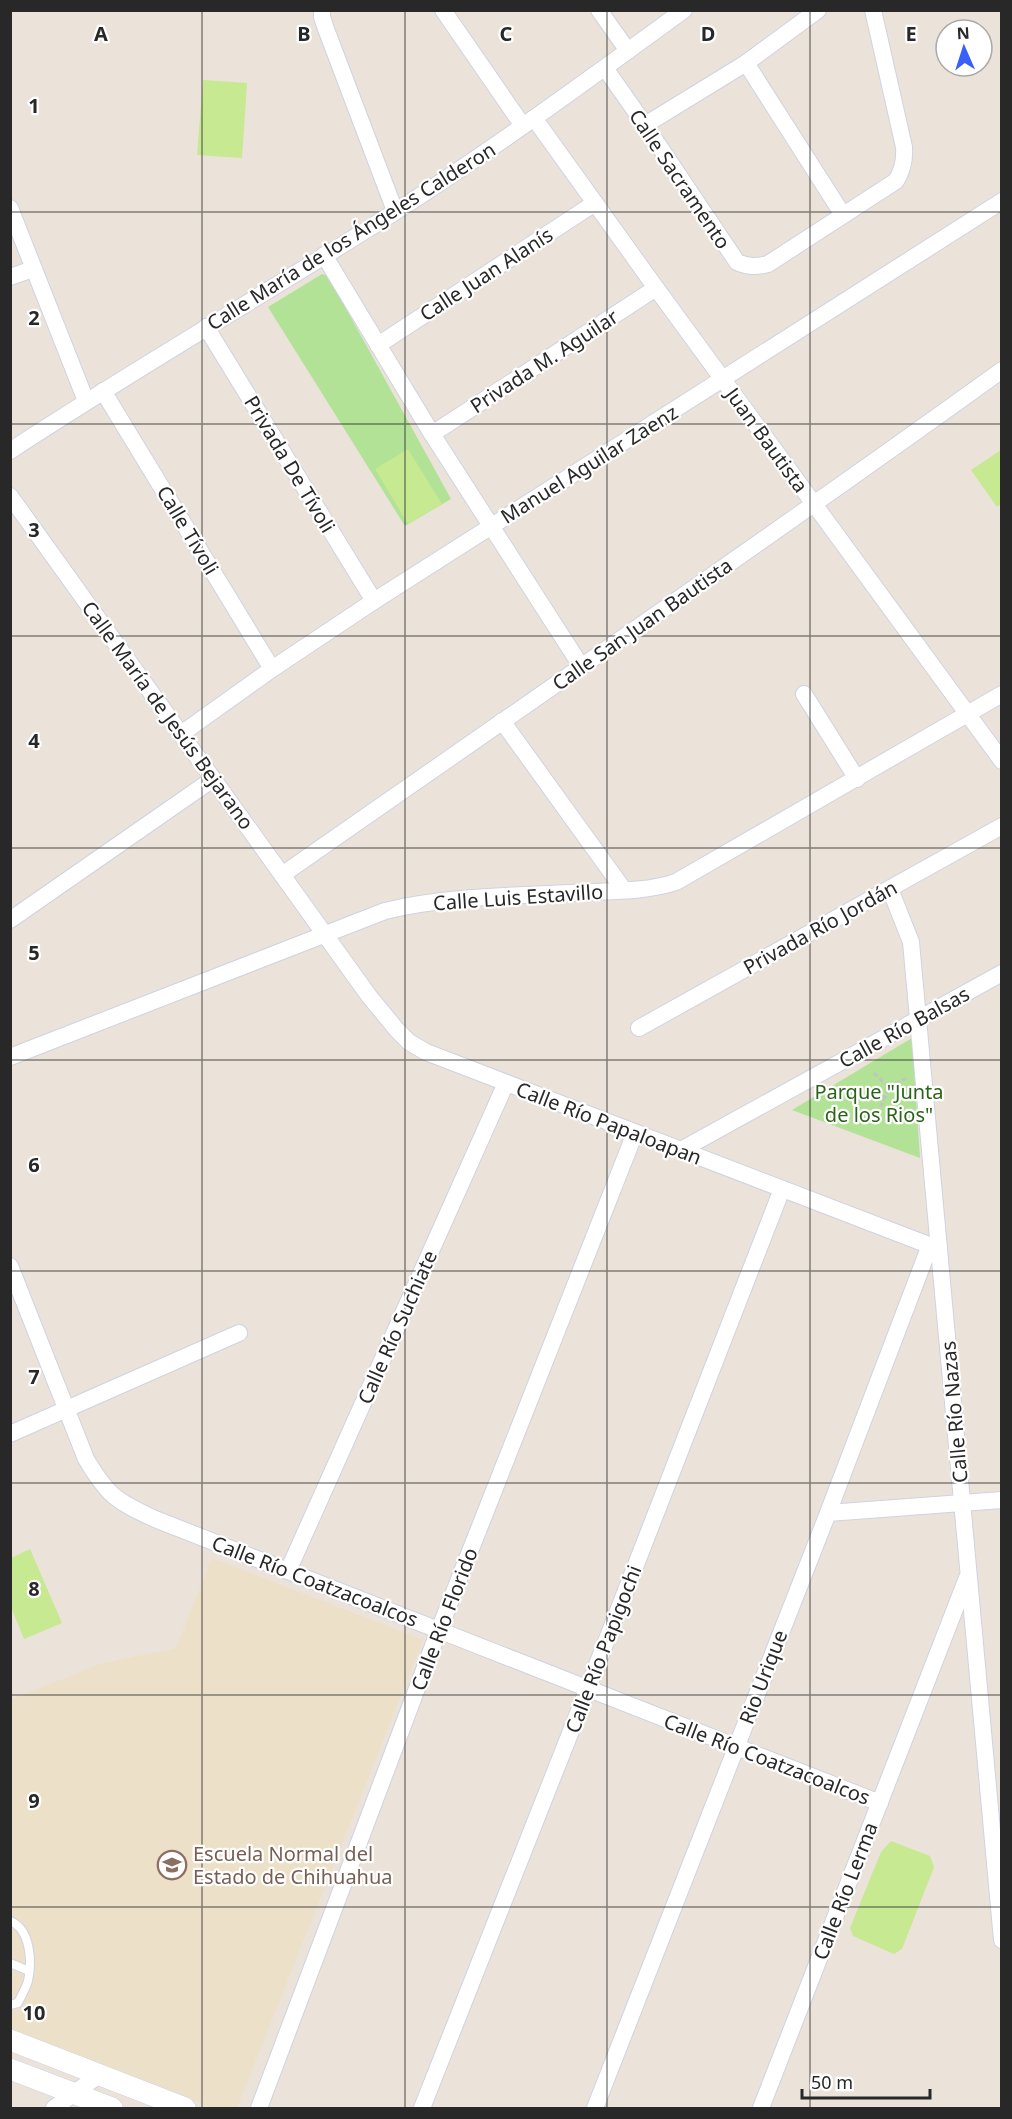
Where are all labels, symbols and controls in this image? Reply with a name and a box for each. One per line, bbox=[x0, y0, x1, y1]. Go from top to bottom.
north arrow bbox=[934, 18, 994, 78]
text: A bbox=[94, 20, 108, 47]
text: B bbox=[297, 20, 311, 47]
text: C bbox=[500, 20, 513, 47]
text: D bbox=[701, 20, 715, 47]
text: E bbox=[905, 20, 917, 47]
text: N bbox=[956, 22, 970, 44]
text: 1 bbox=[28, 92, 40, 119]
street label: Calle Sacramento bbox=[623, 104, 737, 254]
street label: Calle María de los Ángeles Calderon bbox=[202, 136, 500, 336]
street label: Calle Juan Alanís bbox=[414, 221, 558, 327]
street label: Privada M. Aguilar bbox=[465, 303, 623, 419]
text: 2 bbox=[28, 304, 40, 331]
street label: Juan Bautista bbox=[719, 380, 814, 498]
street label: Privada De Tívoli bbox=[238, 390, 342, 538]
street label: Manuel Aguilar Zaenz bbox=[495, 399, 683, 529]
street label: Calle Tívoli bbox=[151, 480, 225, 580]
text: 3 bbox=[28, 516, 40, 543]
street label: Calle San Juan Bautista bbox=[547, 552, 737, 696]
street label: Calle María de Jesús Bejarano bbox=[76, 595, 260, 835]
text: 4 bbox=[28, 727, 40, 754]
street label: Privada Río Jordán bbox=[738, 874, 902, 980]
street label: Calle Luis Estavillo bbox=[432, 878, 604, 916]
text: 5 bbox=[28, 939, 40, 966]
street label: Calle Río Balsas bbox=[834, 980, 974, 1074]
street label: Calle Río Papaloapan bbox=[512, 1075, 706, 1171]
park label: Parque "Junta de los Rios" bbox=[814, 1078, 944, 1128]
text: 6 bbox=[28, 1151, 40, 1178]
street label: Calle Río Suchiate bbox=[351, 1246, 443, 1408]
street label: Calle Río Nazas bbox=[934, 1340, 974, 1484]
text: 7 bbox=[28, 1363, 40, 1390]
street label: Calle Río Coatzacoalcos bbox=[208, 1529, 422, 1633]
street label: Calle Río Florido bbox=[404, 1544, 484, 1694]
street label: Calle Río Papigochi bbox=[559, 1561, 647, 1737]
text: 8 bbox=[28, 1575, 40, 1602]
street label: Rio Urique bbox=[733, 1626, 793, 1728]
street label: Calle Río Coatzacoalcos bbox=[660, 1707, 874, 1811]
text: 9 bbox=[28, 1787, 40, 1814]
street label: Calle Río Lerma bbox=[806, 1818, 884, 1964]
place label: Escuela Normal del Estado de Chihuahua bbox=[193, 1840, 393, 1890]
school or university icon: Escuela Normal del Estado de Chihuahua bbox=[156, 1849, 188, 1881]
text: 10 bbox=[23, 1999, 45, 2026]
scale bar bbox=[802, 2062, 930, 2100]
text: 50 m bbox=[811, 2070, 853, 2094]

